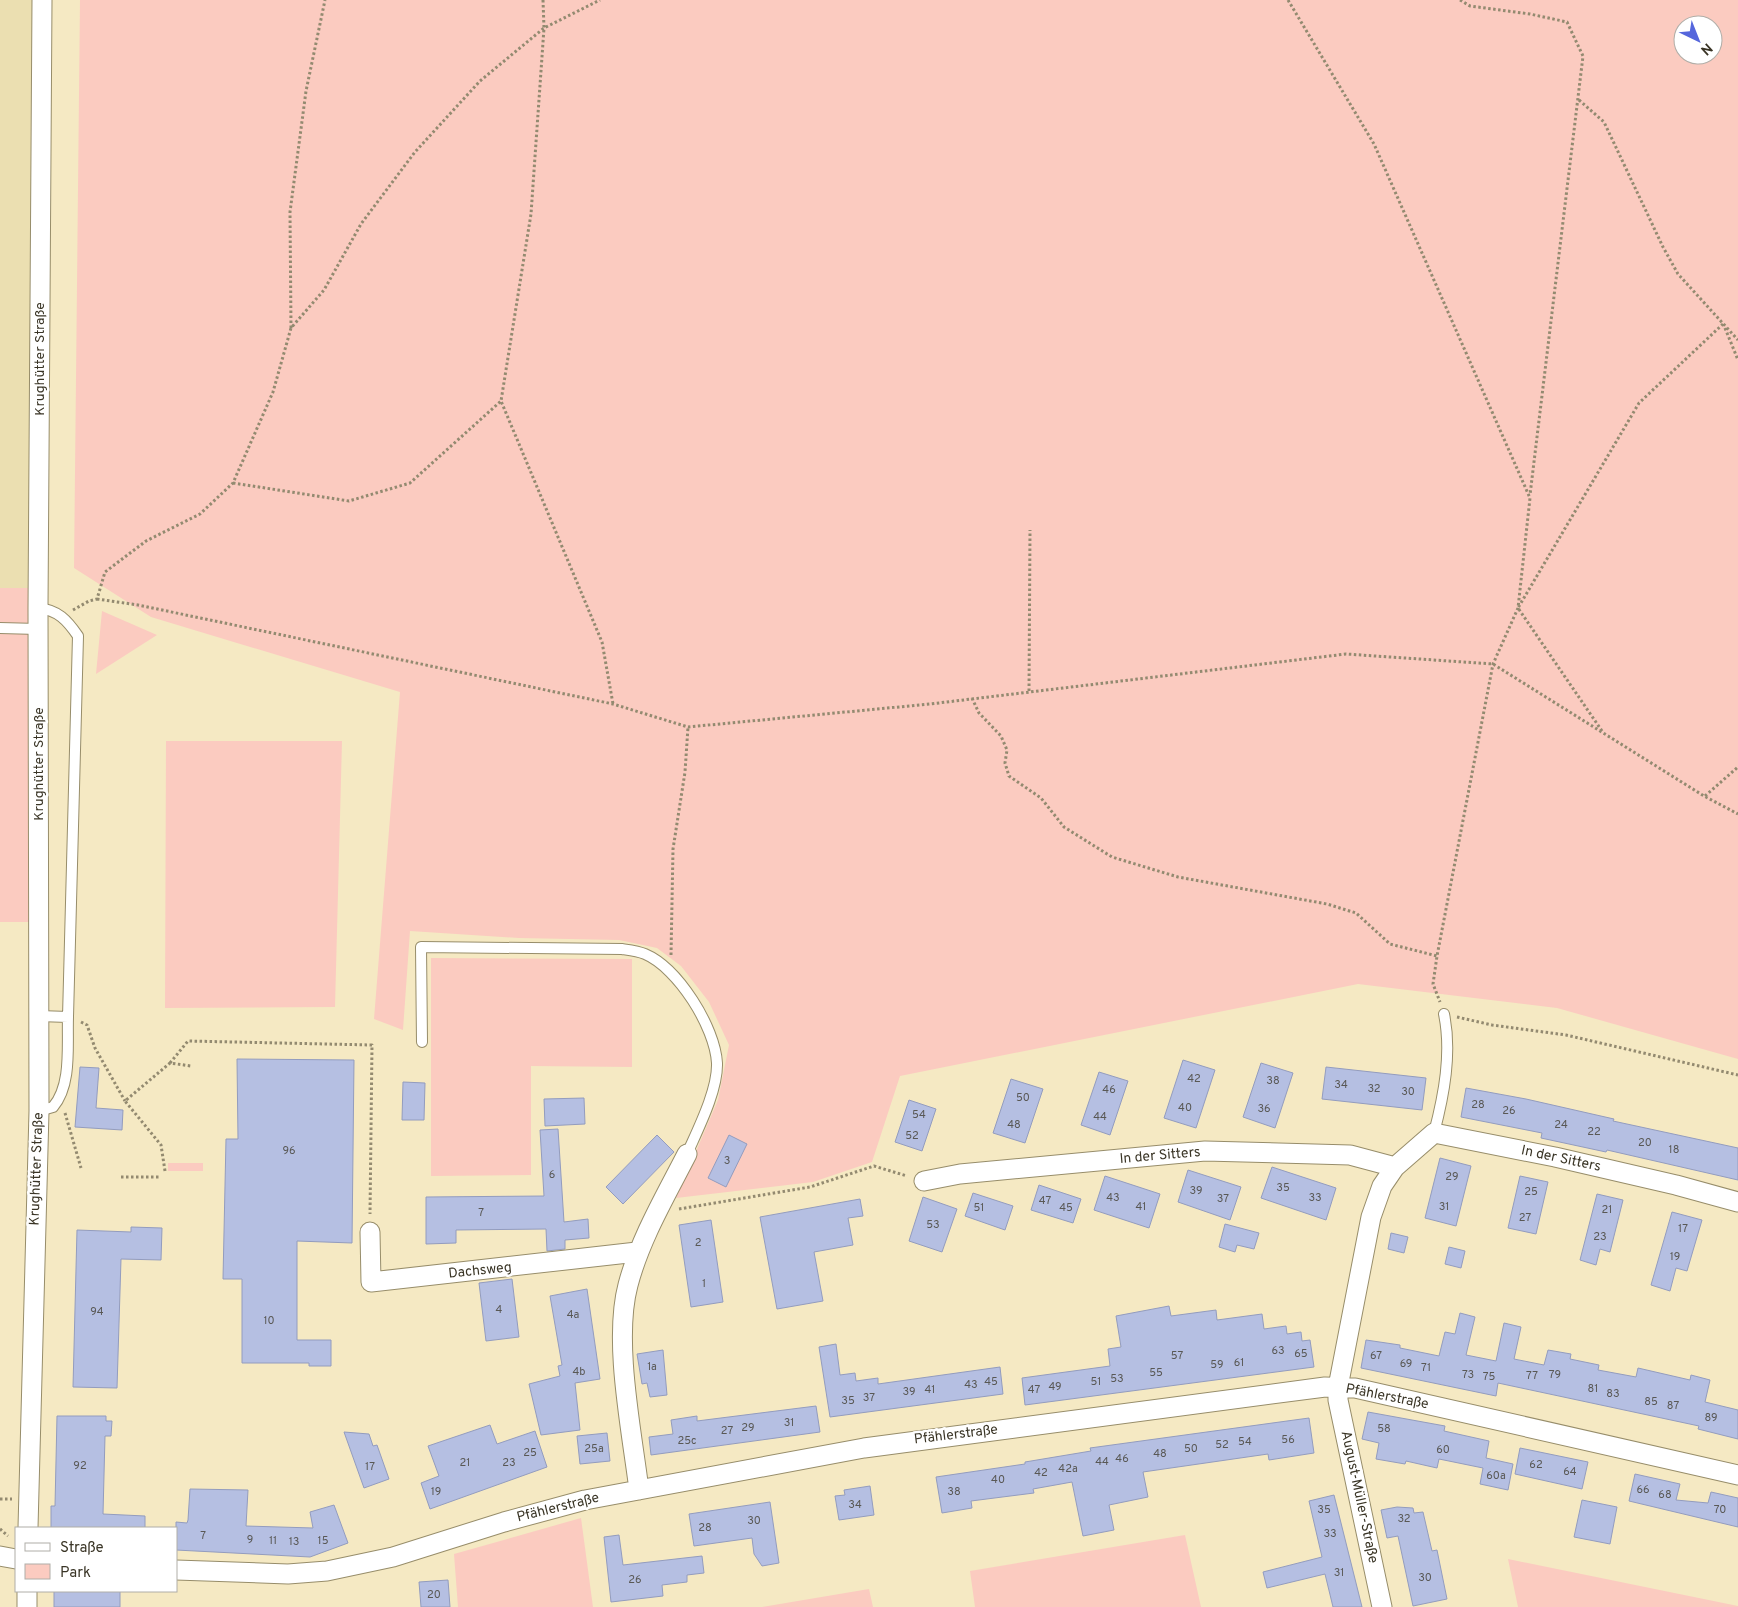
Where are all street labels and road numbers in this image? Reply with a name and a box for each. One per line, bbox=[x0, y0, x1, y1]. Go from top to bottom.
street label: Krughütter Straße bbox=[32, 302, 49, 416]
street label: Krughütter Straße bbox=[31, 707, 48, 821]
street label: Krughütter Straße bbox=[27, 1112, 47, 1226]
street label: In der Sitters bbox=[1520, 1142, 1602, 1176]
street label: In der Sitters bbox=[1119, 1144, 1201, 1168]
street label: Dachsweg bbox=[447, 1259, 513, 1283]
street label: Pfählerstraße bbox=[1344, 1381, 1430, 1413]
street label: Pfählerstraße bbox=[913, 1421, 999, 1449]
street label: August-Müller-Straße bbox=[1337, 1429, 1381, 1565]
street label: Pfählerstraße bbox=[515, 1490, 601, 1526]

